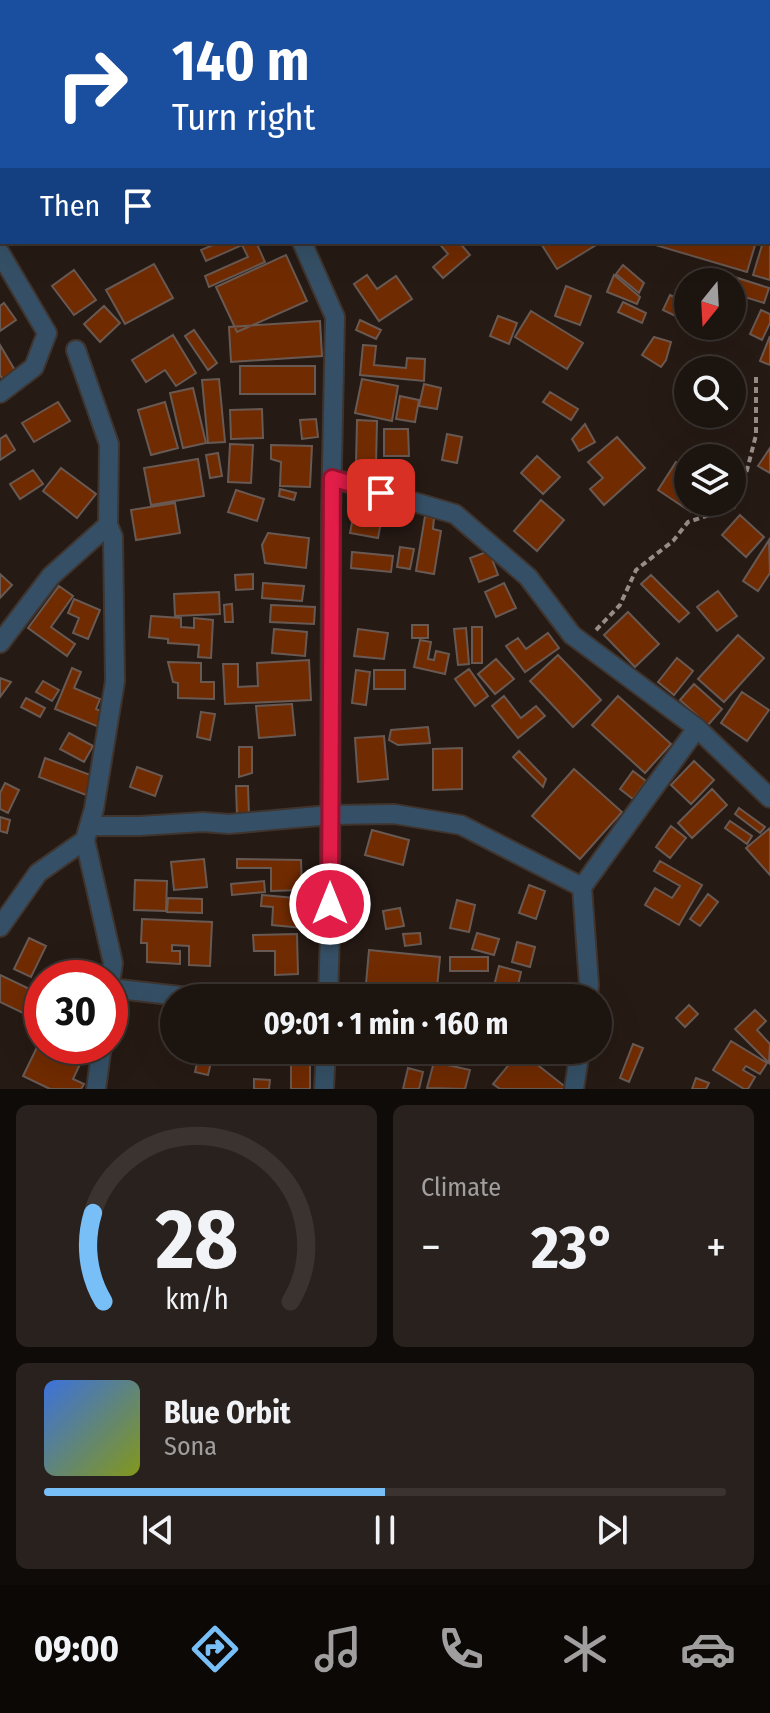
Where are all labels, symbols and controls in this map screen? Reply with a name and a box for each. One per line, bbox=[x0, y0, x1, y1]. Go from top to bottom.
text: 140 m bbox=[172, 28, 309, 95]
icon: right bbox=[40, 32, 144, 136]
text: Turn right bbox=[172, 96, 315, 140]
icon: arrive bbox=[116, 184, 160, 228]
text: Then bbox=[40, 188, 100, 224]
north arrow bbox=[674, 268, 746, 340]
map controls bbox=[674, 268, 746, 516]
button: search bbox=[674, 356, 746, 428]
button: layers bbox=[674, 444, 746, 516]
pin bbox=[347, 459, 415, 527]
icon: arrive bbox=[359, 471, 403, 515]
position arrow bbox=[288, 862, 372, 946]
speed limit sign: 30 bbox=[24, 960, 128, 1064]
text: 09:01 · 1 min · 160 m bbox=[264, 1006, 508, 1042]
text: Climate bbox=[421, 1172, 501, 1203]
text: 28 bbox=[154, 1190, 238, 1290]
text: 23° bbox=[531, 1212, 616, 1284]
text: − bbox=[421, 1221, 441, 1274]
text: + bbox=[706, 1221, 726, 1274]
text: km/h bbox=[165, 1282, 228, 1317]
text: Blue Orbit bbox=[164, 1395, 290, 1431]
text: Sona bbox=[164, 1431, 217, 1462]
icon: previous bbox=[136, 1508, 180, 1552]
icon: pause bbox=[363, 1508, 407, 1552]
icon: next bbox=[590, 1508, 634, 1552]
icon: directions bbox=[187, 1621, 243, 1677]
icon: music bbox=[310, 1621, 366, 1677]
icon: phone bbox=[433, 1621, 489, 1677]
icon: climate bbox=[557, 1621, 613, 1677]
icon: car bbox=[680, 1621, 736, 1677]
text: 09:00 bbox=[34, 1627, 119, 1671]

